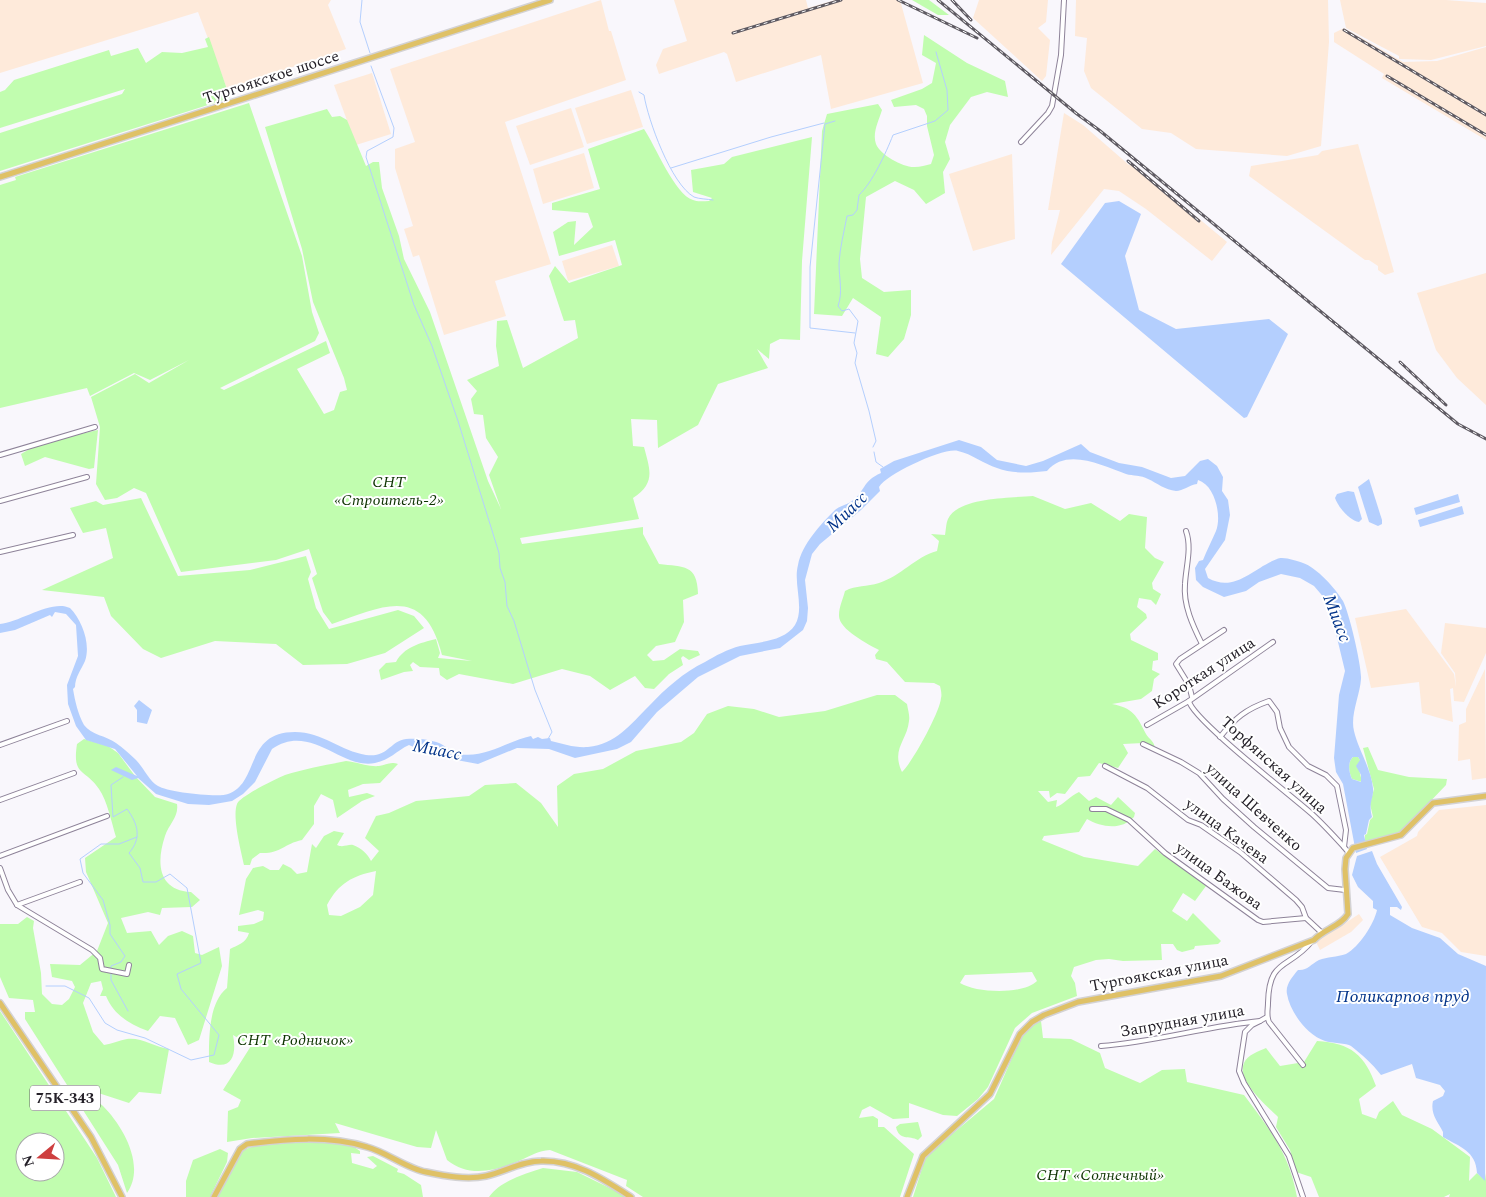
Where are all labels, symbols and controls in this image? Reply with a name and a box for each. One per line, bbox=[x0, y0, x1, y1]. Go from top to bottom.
street label: Тургоякское шоссе bbox=[200, 44, 342, 110]
park label: СНТ «Строитель-2» bbox=[335, 470, 444, 512]
water label: Миасс bbox=[820, 485, 874, 539]
water label: Миасс bbox=[1316, 590, 1359, 646]
street label: Короткая улица bbox=[1148, 631, 1260, 715]
street label: Торфянская улица bbox=[1215, 710, 1333, 820]
water label: Миасс bbox=[410, 732, 464, 768]
street label: улица Шевченко bbox=[1200, 756, 1308, 857]
street label: улица Качева bbox=[1179, 792, 1274, 870]
street label: улица Бажова bbox=[1170, 835, 1268, 916]
street label: Тургоякская улица bbox=[1088, 948, 1230, 998]
water label: Поликарпов пруд bbox=[1336, 983, 1470, 1010]
street label: Запрудная улица bbox=[1118, 998, 1246, 1044]
park label: СНТ «Родничок» bbox=[237, 1028, 353, 1052]
road number: 75К-343 bbox=[30, 1086, 100, 1110]
north arrow bbox=[15, 1132, 65, 1182]
text: N bbox=[16, 1152, 40, 1170]
park label: СНТ «Солнечный» bbox=[1036, 1163, 1164, 1187]

